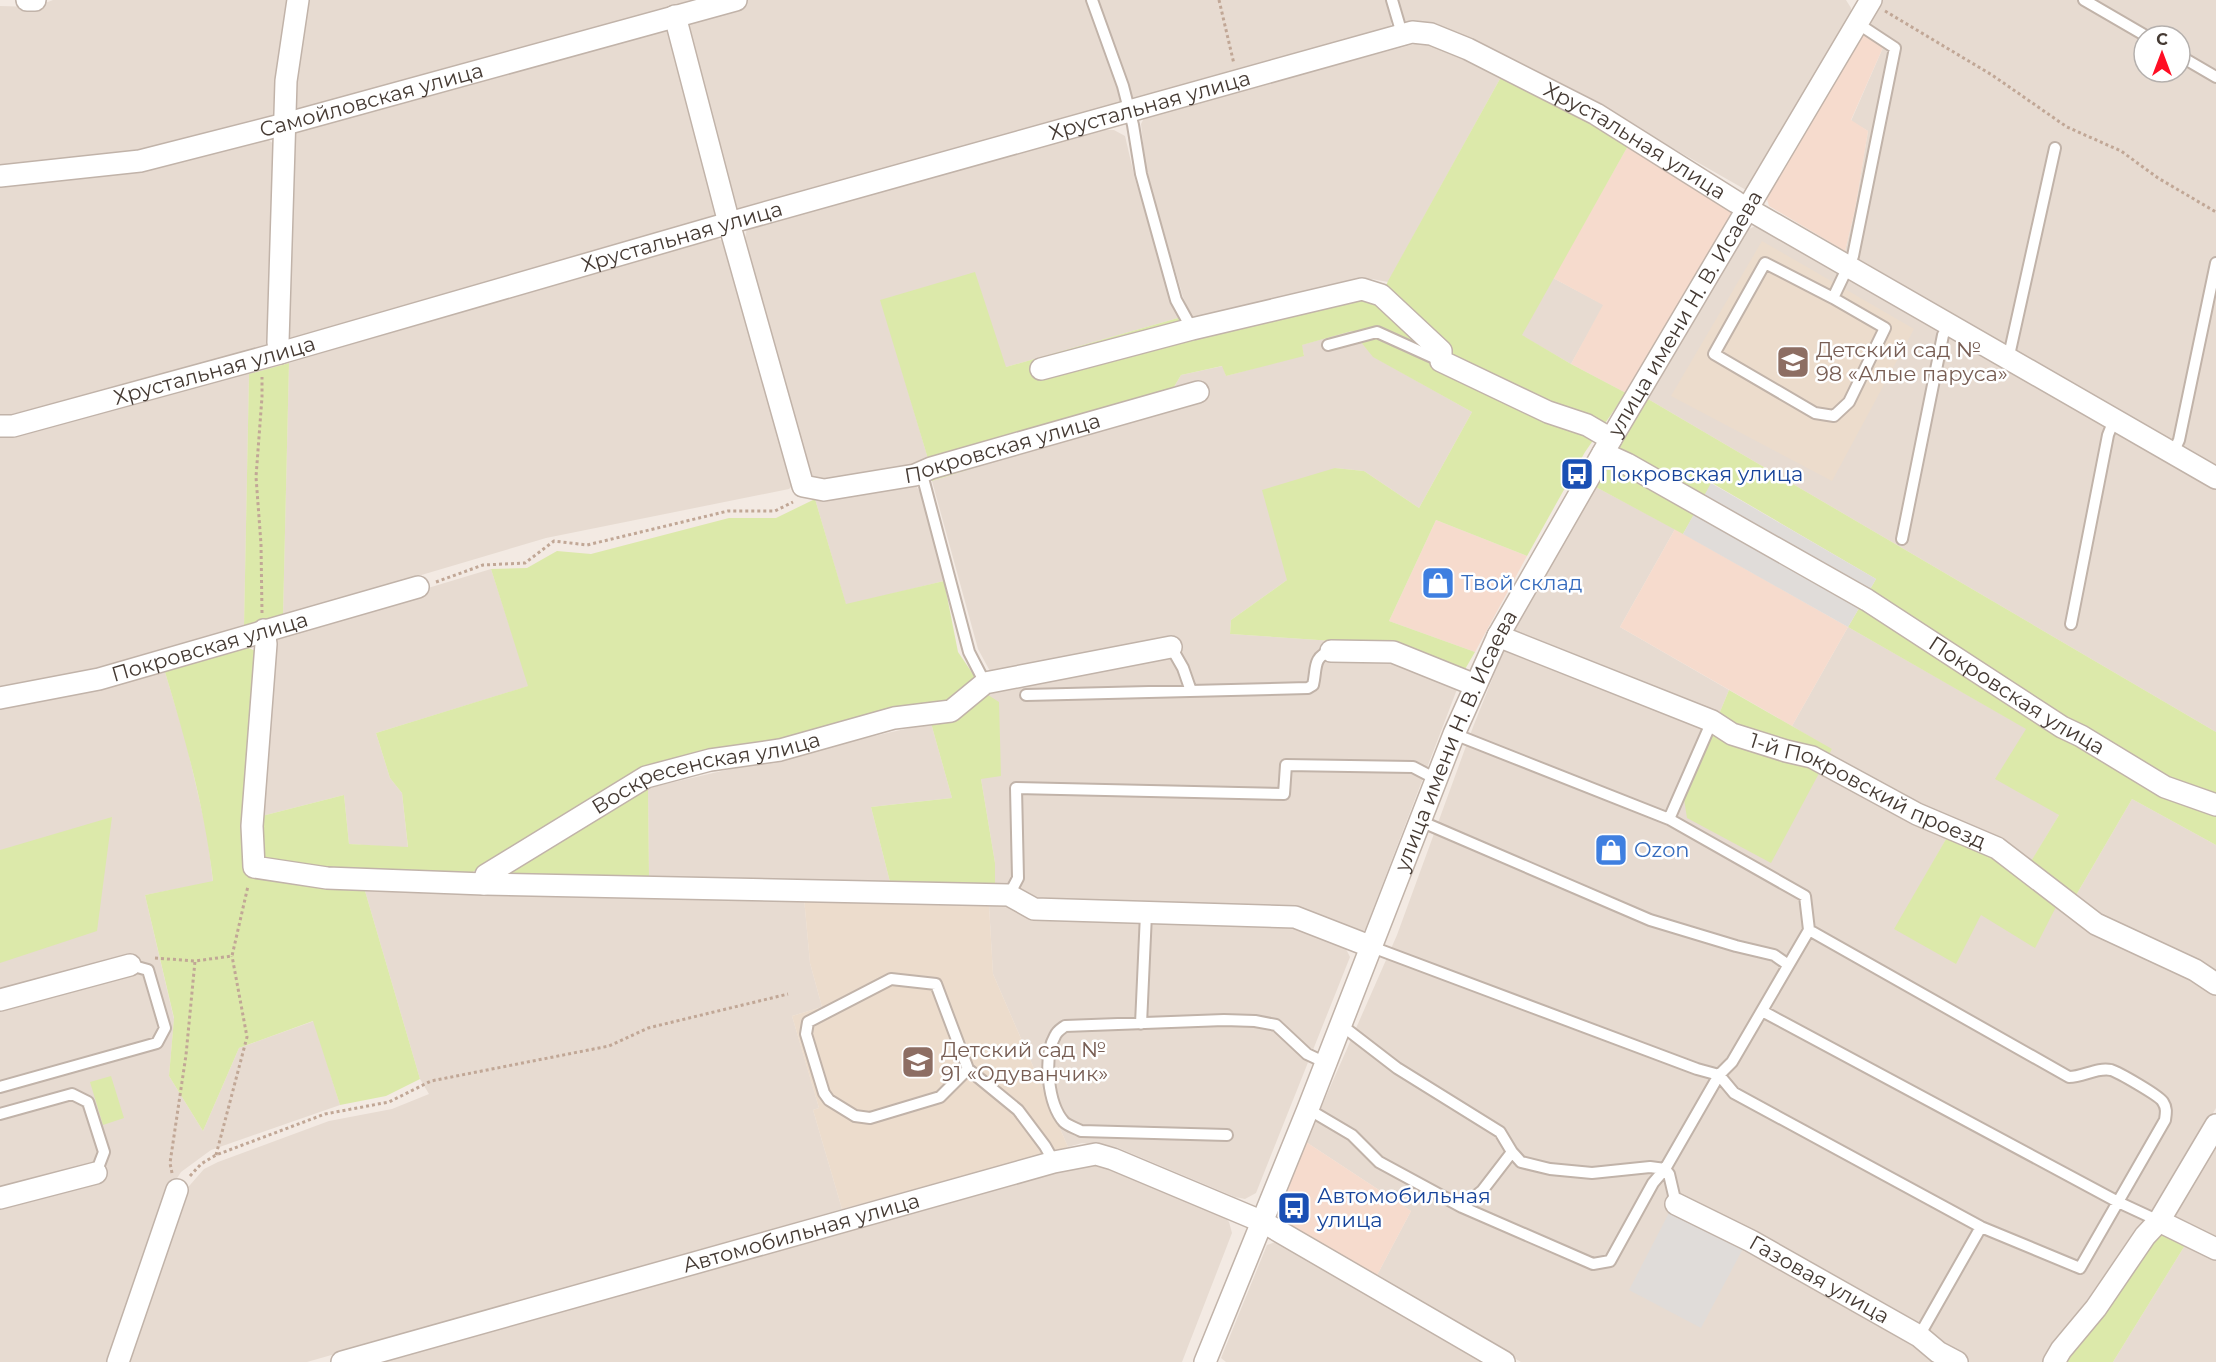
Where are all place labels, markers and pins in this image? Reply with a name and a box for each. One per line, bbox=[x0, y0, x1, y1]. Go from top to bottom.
place label: Детский сад № 98 «Алые паруса» bbox=[1816, 337, 2008, 386]
school or university icon: Детский сад № 98 «Алые паруса» bbox=[1775, 344, 1811, 380]
bus stop icon: Покровская улица bbox=[1559, 456, 1595, 492]
place label: Покровская улица bbox=[1600, 461, 1803, 486]
shop icon: Твой склад bbox=[1420, 565, 1456, 601]
place label: Твой склад bbox=[1461, 570, 1582, 595]
shop icon: Ozon bbox=[1593, 832, 1629, 868]
place label: Ozon bbox=[1634, 837, 1690, 862]
place label: Детский сад № 91 «Одуванчик» bbox=[941, 1037, 1108, 1086]
school or university icon: Детский сад № 91 «Одуванчик» bbox=[900, 1044, 936, 1080]
place label: Автомобильная улица bbox=[1316, 1183, 1491, 1232]
bus stop icon: Автомобильная улица bbox=[1276, 1190, 1312, 1226]

